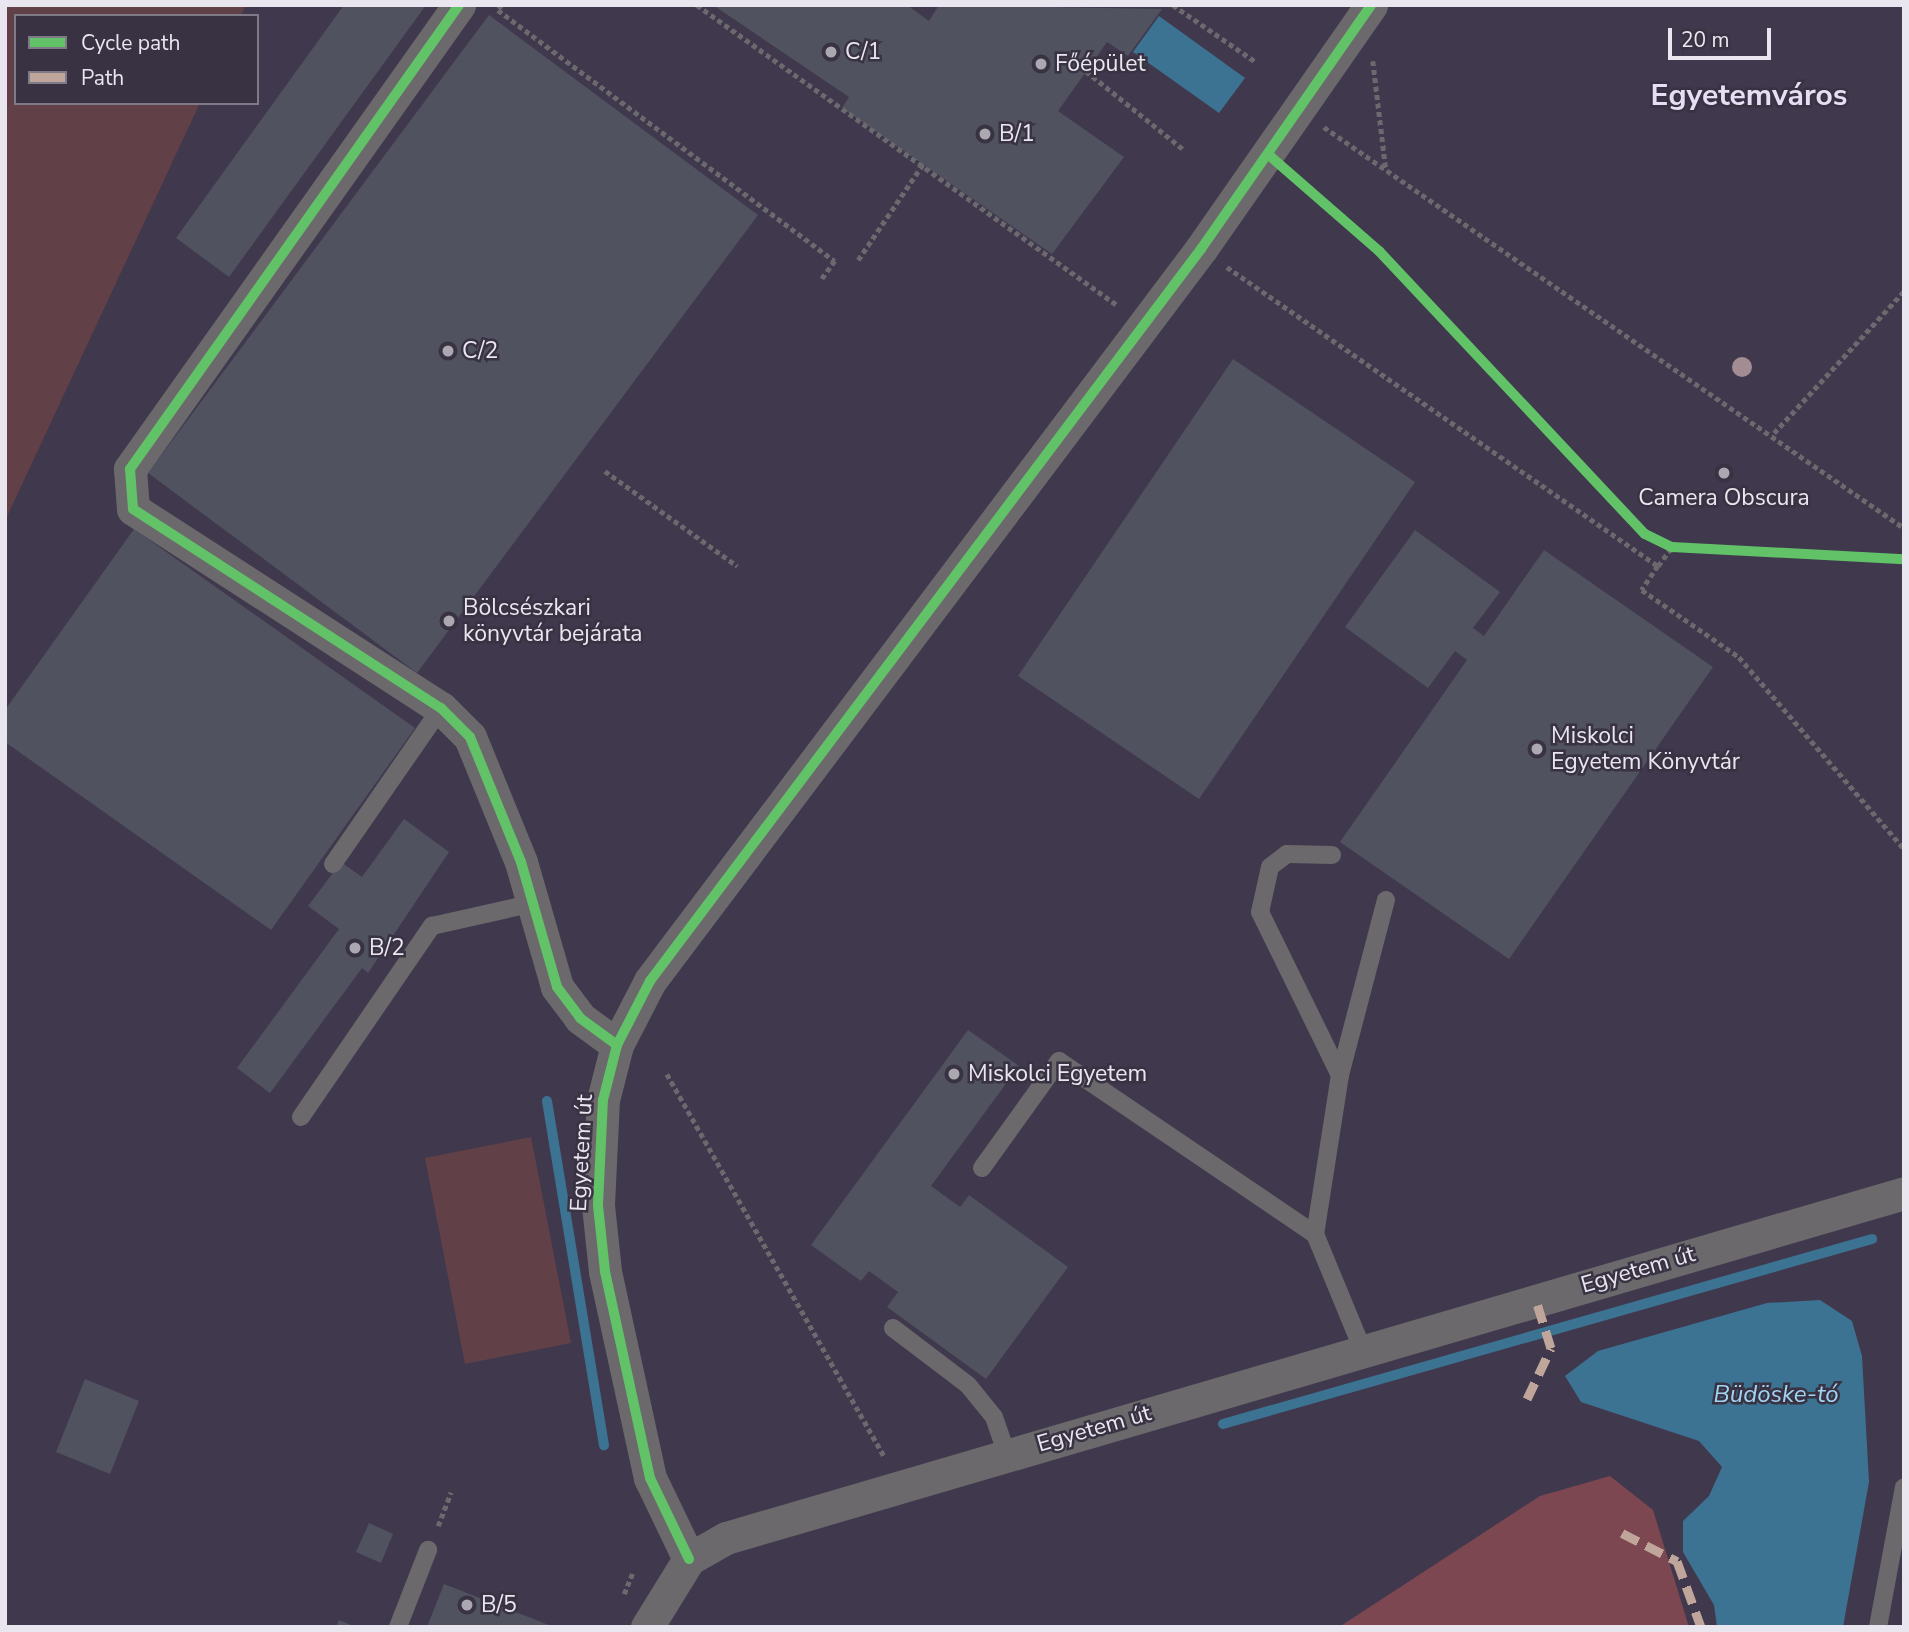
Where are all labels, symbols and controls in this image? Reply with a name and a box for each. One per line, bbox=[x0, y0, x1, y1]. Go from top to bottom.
legend bbox=[14, 14, 259, 105]
scale bar bbox=[1671, 14, 1774, 58]
text: 20 m bbox=[1681, 26, 1730, 54]
text: Cycle path bbox=[81, 29, 180, 57]
place label: C/1 bbox=[845, 38, 881, 66]
marker: C/1 bbox=[823, 44, 839, 60]
place label: Főépület bbox=[1055, 50, 1145, 78]
marker: Főépület bbox=[1033, 56, 1049, 72]
text: Path bbox=[81, 64, 124, 92]
district label: Egyetemváros bbox=[1651, 78, 1847, 114]
place label: B/1 bbox=[999, 120, 1035, 148]
marker: B/1 bbox=[977, 126, 993, 142]
place label: C/2 bbox=[462, 337, 498, 365]
marker: C/2 bbox=[440, 343, 456, 359]
marker: Camera Obscura bbox=[1716, 465, 1732, 481]
place label: Camera Obscura bbox=[1638, 484, 1810, 512]
place label: Bölcsészkari könyvtár bejárata bbox=[463, 594, 642, 648]
marker: Bölcsészkari könyvtár bejárata bbox=[441, 613, 457, 629]
place label: Miskolci Egyetem Könyvtár bbox=[1551, 722, 1740, 776]
marker: Miskolci Egyetem Könyvtár bbox=[1529, 741, 1545, 757]
place label: B/2 bbox=[369, 934, 405, 962]
marker: B/2 bbox=[347, 940, 363, 956]
place label: Miskolci Egyetem bbox=[968, 1060, 1147, 1088]
marker: Miskolci Egyetem bbox=[946, 1066, 962, 1082]
street label: Egyetem út bbox=[565, 1094, 599, 1212]
street label: Egyetem út bbox=[1578, 1241, 1698, 1299]
water label: Büdöske-tó bbox=[1713, 1381, 1839, 1409]
street label: Egyetem út bbox=[1034, 1400, 1154, 1458]
place label: B/5 bbox=[481, 1591, 517, 1619]
marker: B/5 bbox=[459, 1597, 475, 1613]

